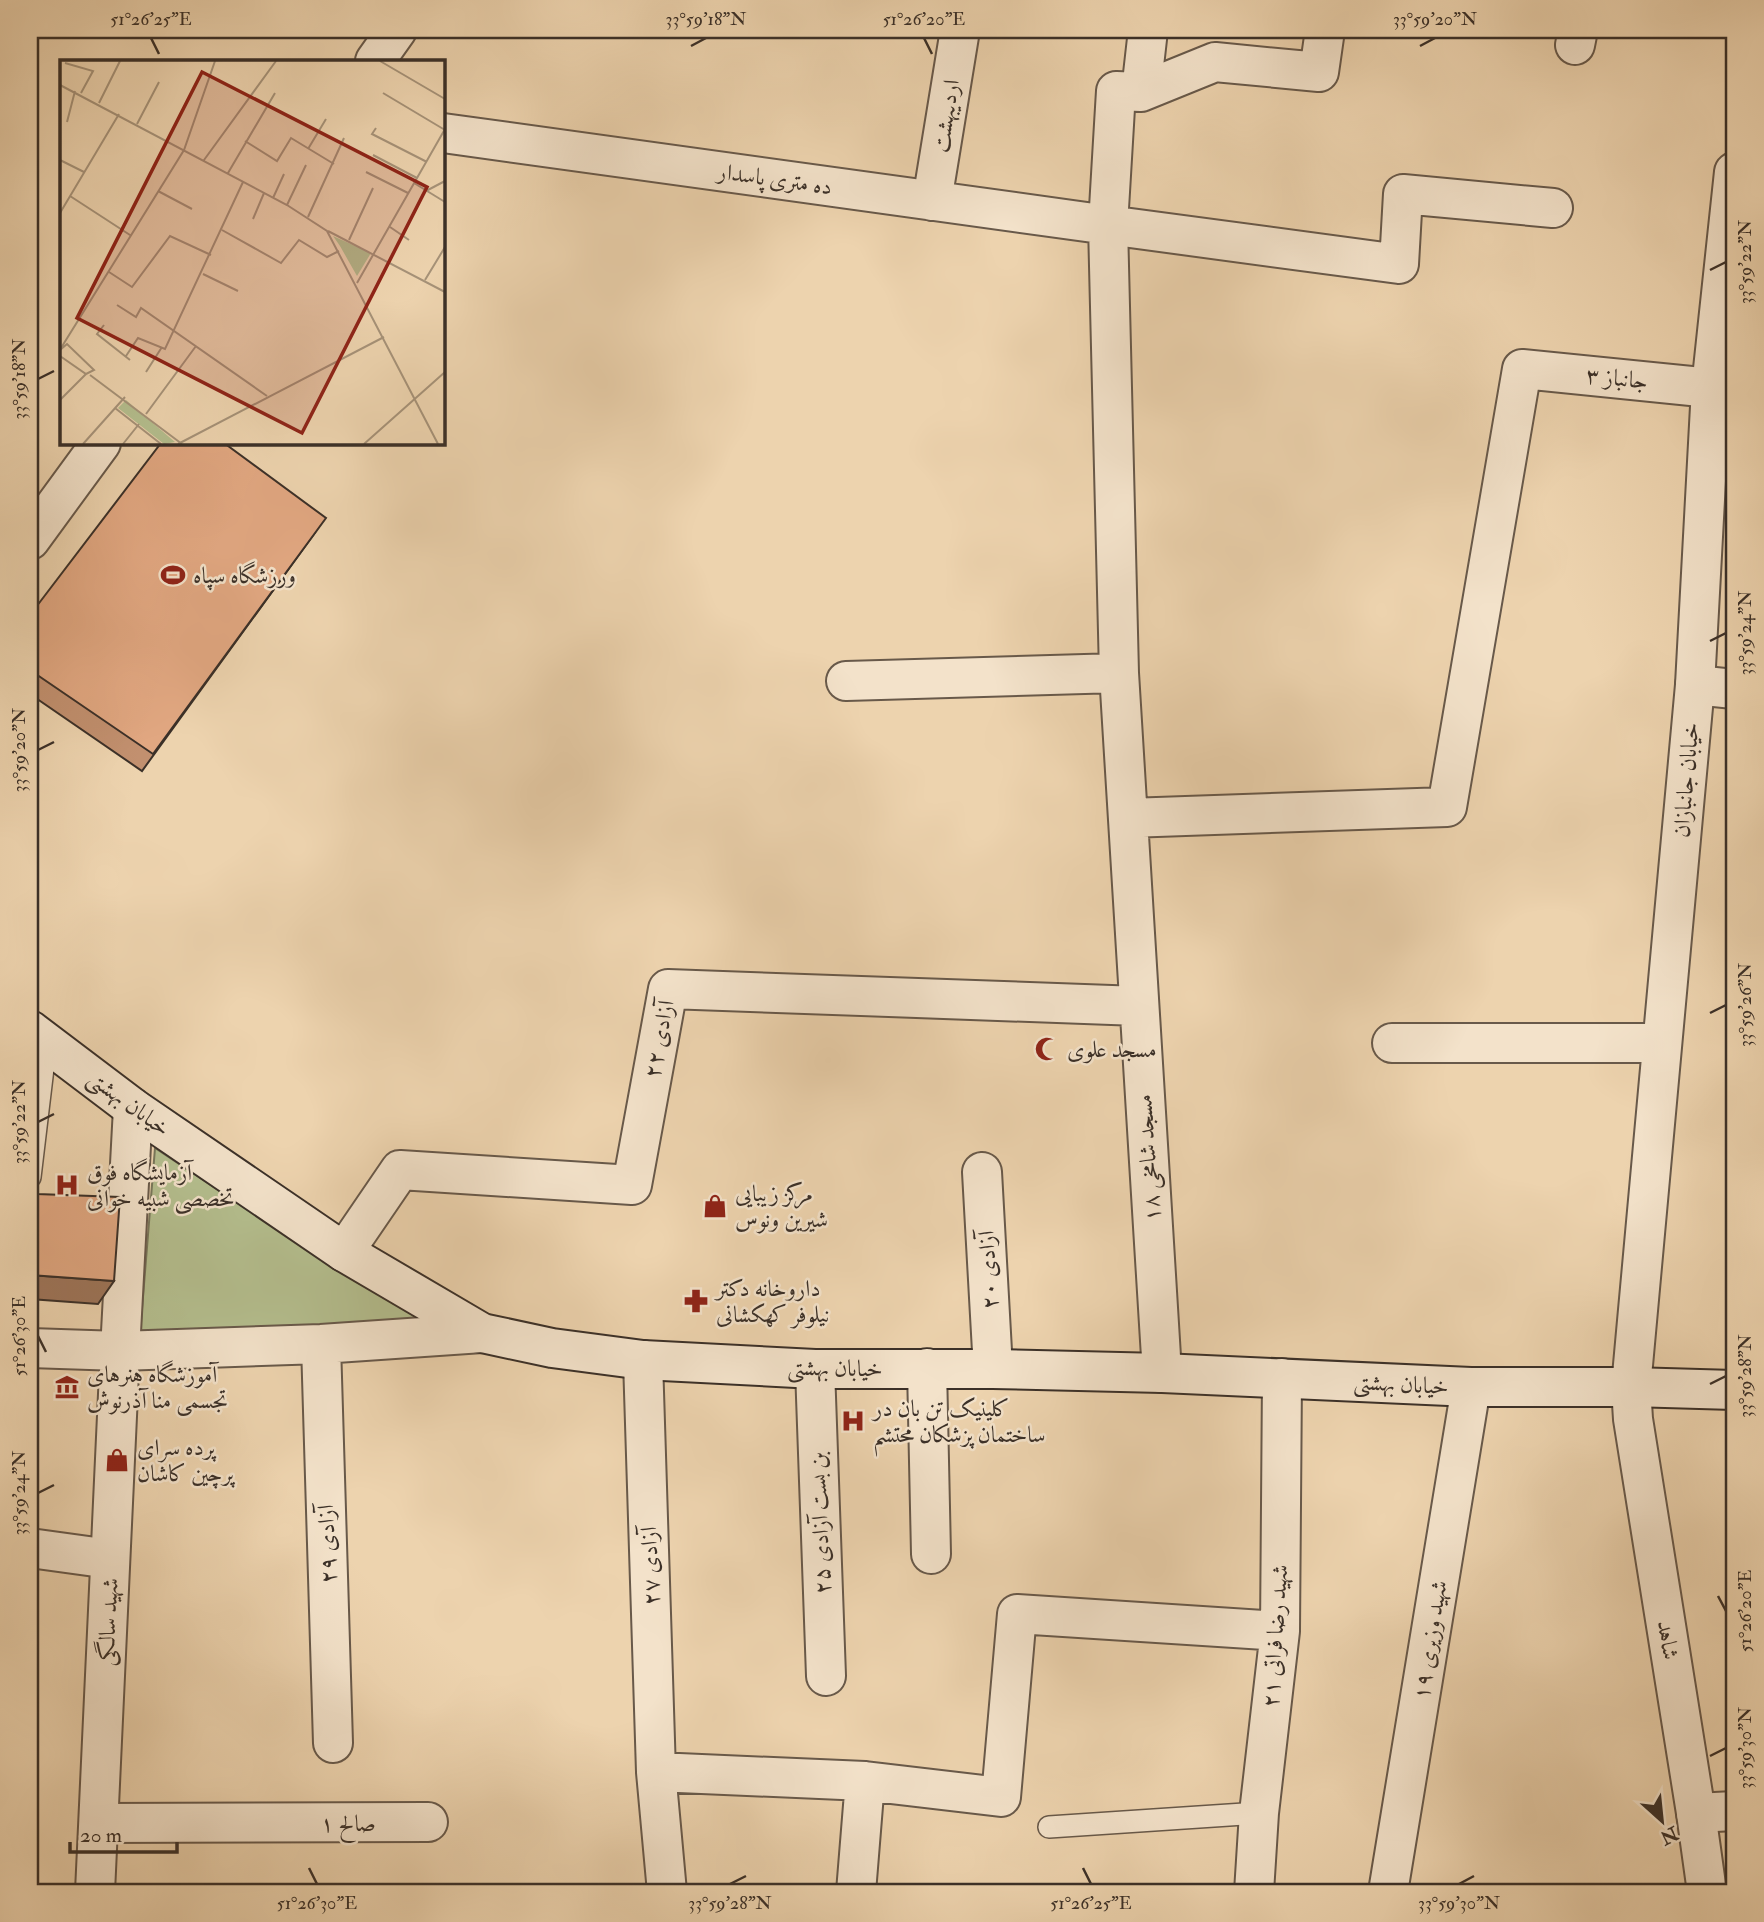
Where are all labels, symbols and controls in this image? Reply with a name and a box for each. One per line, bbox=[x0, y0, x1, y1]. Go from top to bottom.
text: 51°26'25"E bbox=[110, 8, 192, 31]
text: 33°59'18"N bbox=[666, 8, 746, 31]
text: 51°26'20"E bbox=[883, 8, 965, 31]
text: 33°59'20"N bbox=[1393, 8, 1477, 31]
inset map bbox=[60, 60, 444, 444]
street label: اردیبهشت bbox=[926, 77, 966, 155]
street label: ده متری پاسدار bbox=[714, 156, 834, 203]
text: 33°59'22"N bbox=[1734, 220, 1757, 304]
text: 33°59'18"N bbox=[8, 339, 31, 419]
street label: جانباز ۳ bbox=[1585, 360, 1649, 396]
sports icon: ورزشگاه سپاه bbox=[159, 561, 187, 589]
place label: ورزشگاه سپاه bbox=[193, 561, 296, 591]
text: 33°59'24"N bbox=[1734, 591, 1757, 675]
text: 33°59'20"N bbox=[8, 708, 31, 792]
street label: خیابان جانبازان bbox=[1667, 721, 1705, 839]
text: 33°59'26"N bbox=[1734, 963, 1757, 1047]
street label: آزادی ۲۲ bbox=[637, 995, 681, 1080]
mosque icon: مسجد علوی bbox=[1033, 1035, 1061, 1063]
place label: مسجد علوی bbox=[1067, 1035, 1157, 1064]
street label: خیابان بهشتی bbox=[81, 1063, 176, 1144]
text: 33°59'22"N bbox=[8, 1080, 31, 1164]
street label: مسجد شامخی ۱۸ bbox=[1129, 1093, 1168, 1223]
place label: آزمایشگاه فوق تخصصی شبیه خوانی bbox=[87, 1158, 234, 1215]
hospital icon: آزمایشگاه فوق تخصصی شبیه خوانی bbox=[53, 1171, 81, 1199]
place label: مرکز زیبایی شیرین ونوس bbox=[735, 1179, 828, 1234]
shop icon: مرکز زیبایی شیرین ونوس bbox=[701, 1192, 729, 1220]
street label: آزادی ۲۰ bbox=[971, 1227, 1005, 1310]
place label: داروخانه دکتر نیلوفر کهکشانی bbox=[714, 1274, 830, 1329]
pharmacy icon: داروخانه دکتر نیلوفر کهکشانی bbox=[682, 1287, 710, 1315]
text: 51°26'30"E bbox=[8, 1296, 31, 1376]
text: 33°59'28"N bbox=[1734, 1334, 1757, 1418]
street label: خیابان بهشتی bbox=[787, 1353, 883, 1384]
place label: آموزشگاه هنرهای تجسمی منا آذرنوش bbox=[87, 1360, 228, 1416]
street label: خیابان بهشتی bbox=[1352, 1367, 1449, 1402]
museum icon: آموزشگاه هنرهای تجسمی منا آذرنوش bbox=[53, 1373, 81, 1401]
place label: کلینیک تن بان در ساختمان پزشکان محتشم bbox=[871, 1394, 1046, 1457]
hospital icon: کلینیک تن بان در ساختمان پزشکان محتشم bbox=[839, 1407, 867, 1435]
place label: پرده سرای پرچین کاشان bbox=[137, 1433, 235, 1489]
shop icon: پرده سرای پرچین کاشان bbox=[103, 1446, 131, 1474]
text: 33°59'24"N bbox=[8, 1451, 31, 1535]
street label: بن بست آزادی ۲۵ bbox=[803, 1451, 837, 1595]
street label: آزادی ۲۹ bbox=[311, 1501, 343, 1584]
street label: آزادی ۲۷ bbox=[634, 1523, 666, 1606]
street label: شهید رضا فراتی ۲۱ bbox=[1256, 1563, 1294, 1709]
text: 51°26'20"E bbox=[1734, 1570, 1757, 1652]
street label: شهید سالگی bbox=[91, 1577, 126, 1667]
street label: شهید وزیری ۱۹ bbox=[1406, 1578, 1454, 1702]
street label: شاهد bbox=[1651, 1618, 1685, 1662]
text: 33°59'30"N bbox=[1734, 1707, 1757, 1789]
north arrow bbox=[1628, 1786, 1698, 1856]
street label: صالح ۱ bbox=[320, 1809, 376, 1843]
scale bar bbox=[70, 1810, 177, 1854]
text: N bbox=[1655, 1820, 1683, 1850]
text: 20 m bbox=[80, 1822, 122, 1849]
text: 51°26'30"E bbox=[277, 1892, 357, 1915]
text: 33°59'28"N bbox=[688, 1892, 772, 1915]
text: 51°26'25"E bbox=[1050, 1892, 1132, 1915]
text: 33°59'30"N bbox=[1418, 1892, 1500, 1915]

